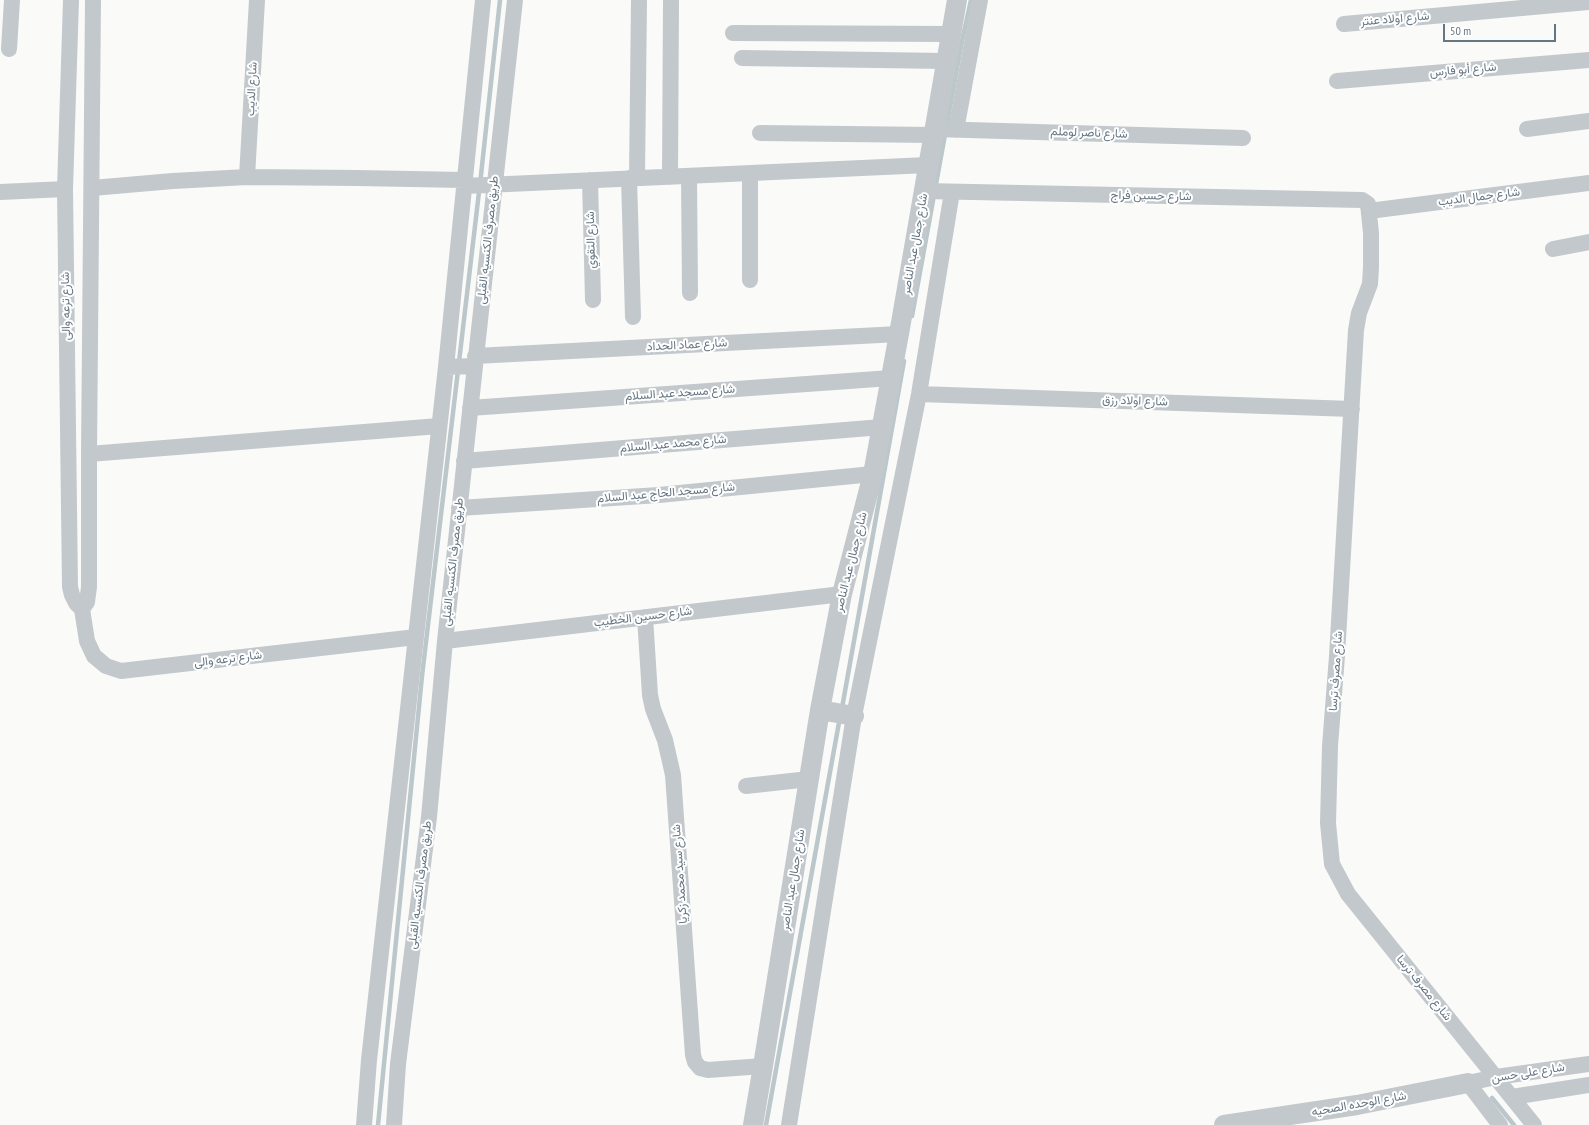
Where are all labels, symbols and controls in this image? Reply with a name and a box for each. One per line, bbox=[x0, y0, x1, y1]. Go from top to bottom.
street label: شارع اولاد عنتر bbox=[1360, 9, 1430, 29]
scale bar bbox=[1445, 16, 1558, 42]
text: 50 m bbox=[1450, 23, 1471, 38]
street label: شارع أبو فارس bbox=[1429, 60, 1497, 80]
street label: شارع الديب bbox=[243, 62, 261, 116]
street label: شارع ناصر لوملم bbox=[1050, 124, 1128, 142]
street label: طريق مصرف الكنسيه القبلى bbox=[474, 175, 502, 305]
street label: شارع جمال الديب bbox=[1437, 185, 1521, 209]
street label: شارع حسين فراج bbox=[1110, 188, 1192, 204]
street label: شارع جمال عبد الناصر bbox=[899, 192, 931, 296]
street label: شارع التقوي bbox=[583, 211, 599, 269]
street label: شارع ترعه والى bbox=[58, 272, 74, 340]
street label: شارع عماد الحداد bbox=[646, 336, 728, 354]
street label: شارع مسجد عبد السلام bbox=[624, 382, 736, 404]
street label: شارع اولاد رزق bbox=[1102, 393, 1168, 409]
street label: شارع محمد عبد السلام bbox=[619, 432, 727, 456]
street label: شارع مسجد الحاج عبد السلام bbox=[596, 480, 736, 506]
street label: طريق مصرف الكنسيه القبلى bbox=[439, 497, 467, 627]
street label: شارع جمال عبد الناصر bbox=[832, 511, 870, 613]
street label: شارع حسين الخطيب bbox=[593, 604, 693, 630]
street label: شارع مصرف ترسا bbox=[1326, 631, 1346, 711]
street label: شارع ترعه والى bbox=[193, 648, 263, 670]
street label: طريق مصرف الكنسيه القبلى bbox=[405, 820, 435, 950]
street label: شارع سيد محمد زكريا bbox=[669, 824, 691, 924]
street label: شارع جمال عبد الناصر bbox=[778, 828, 808, 932]
street label: شارع مصرف ترسا bbox=[1393, 952, 1455, 1024]
street label: شارع على حسن bbox=[1490, 1060, 1566, 1086]
street label: شارع الوحده الصحيه bbox=[1310, 1089, 1408, 1119]

